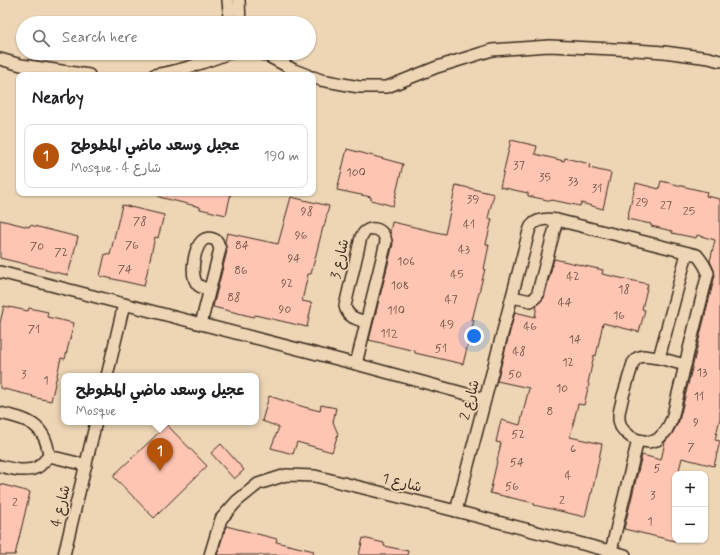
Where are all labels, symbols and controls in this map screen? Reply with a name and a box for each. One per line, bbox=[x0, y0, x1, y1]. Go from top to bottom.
search box bbox=[16, 16, 316, 60]
icon: search bbox=[30, 27, 52, 49]
text: Search here bbox=[62, 28, 138, 48]
text: Nearby bbox=[32, 87, 84, 109]
text: عجيل وسعد ماضي المطوطح bbox=[71, 136, 240, 156]
text: 1 bbox=[43, 148, 49, 165]
text: 190 m bbox=[264, 148, 299, 165]
house number: 37 bbox=[513, 158, 525, 174]
text: Mosque · شارع 4 bbox=[71, 160, 161, 177]
house number: 100 bbox=[346, 165, 366, 181]
house number: 35 bbox=[539, 170, 551, 186]
house number: 33 bbox=[568, 174, 578, 190]
house number: 31 bbox=[592, 181, 602, 197]
house number: 39 bbox=[467, 192, 479, 208]
house number: 29 bbox=[635, 195, 649, 211]
house number: 27 bbox=[660, 198, 672, 214]
house number: 98 bbox=[301, 204, 313, 220]
house number: 25 bbox=[683, 204, 695, 220]
house number: 78 bbox=[133, 214, 147, 230]
house number: 41 bbox=[463, 217, 475, 233]
house number: 96 bbox=[295, 228, 308, 244]
street label: شارع 3 bbox=[327, 237, 353, 281]
house number: 76 bbox=[125, 238, 139, 254]
house number: 84 bbox=[235, 238, 249, 254]
house number: 70 bbox=[30, 239, 44, 255]
house number: 43 bbox=[458, 242, 470, 258]
house number: 72 bbox=[54, 245, 68, 261]
house number: 94 bbox=[287, 251, 301, 267]
house number: 106 bbox=[397, 254, 415, 270]
house number: 74 bbox=[118, 262, 132, 278]
house number: 86 bbox=[234, 263, 248, 279]
house number: 45 bbox=[450, 267, 464, 283]
house number: 42 bbox=[566, 269, 580, 285]
house number: 92 bbox=[281, 276, 293, 292]
house number: 108 bbox=[391, 278, 409, 294]
house number: 18 bbox=[618, 282, 630, 298]
house number: 88 bbox=[227, 290, 241, 306]
house number: 47 bbox=[444, 292, 458, 308]
house number: 44 bbox=[558, 295, 572, 311]
house number: 90 bbox=[279, 302, 292, 318]
house number: 110 bbox=[387, 303, 405, 319]
house number: 16 bbox=[613, 308, 625, 324]
house number: 49 bbox=[440, 317, 454, 333]
house number: 46 bbox=[523, 319, 537, 335]
house number: 71 bbox=[28, 322, 40, 338]
house number: 112 bbox=[380, 326, 398, 342]
your location bbox=[464, 326, 484, 346]
house number: 14 bbox=[569, 332, 581, 348]
house number: 51 bbox=[435, 341, 447, 357]
house number: 48 bbox=[512, 344, 526, 360]
house number: 12 bbox=[562, 355, 574, 371]
house number: 13 bbox=[697, 365, 707, 381]
house number: 3 bbox=[21, 367, 27, 383]
house number: 50 bbox=[508, 367, 522, 383]
house number: 1 bbox=[43, 373, 49, 389]
popup bbox=[61, 373, 259, 425]
street label: شارع 2 bbox=[456, 378, 484, 422]
text: عجيل وسعد ماضي المطوطح bbox=[76, 381, 244, 401]
house number: 10 bbox=[556, 381, 568, 397]
house number: 11 bbox=[694, 389, 704, 405]
text: Mosque bbox=[76, 403, 117, 420]
house number: 8 bbox=[547, 404, 553, 420]
house number: 9 bbox=[693, 415, 699, 431]
house number: 52 bbox=[511, 427, 525, 443]
pin: 1 bbox=[147, 438, 173, 471]
house number: 7 bbox=[687, 440, 695, 456]
house number: 6 bbox=[570, 441, 576, 457]
house number: 54 bbox=[510, 455, 524, 471]
house number: 5 bbox=[653, 461, 661, 477]
house number: 4 bbox=[565, 468, 572, 484]
street label: شارع 1 bbox=[380, 469, 424, 497]
map controls bbox=[672, 471, 708, 543]
button: + bbox=[672, 471, 708, 507]
house number: 56 bbox=[505, 479, 519, 495]
street label: شارع 4 bbox=[47, 483, 75, 529]
house number: 3 bbox=[650, 488, 656, 504]
house number: 2 bbox=[559, 493, 565, 509]
house number: 2 bbox=[12, 495, 18, 511]
button: − bbox=[672, 507, 708, 543]
house number: 1 bbox=[647, 514, 653, 530]

